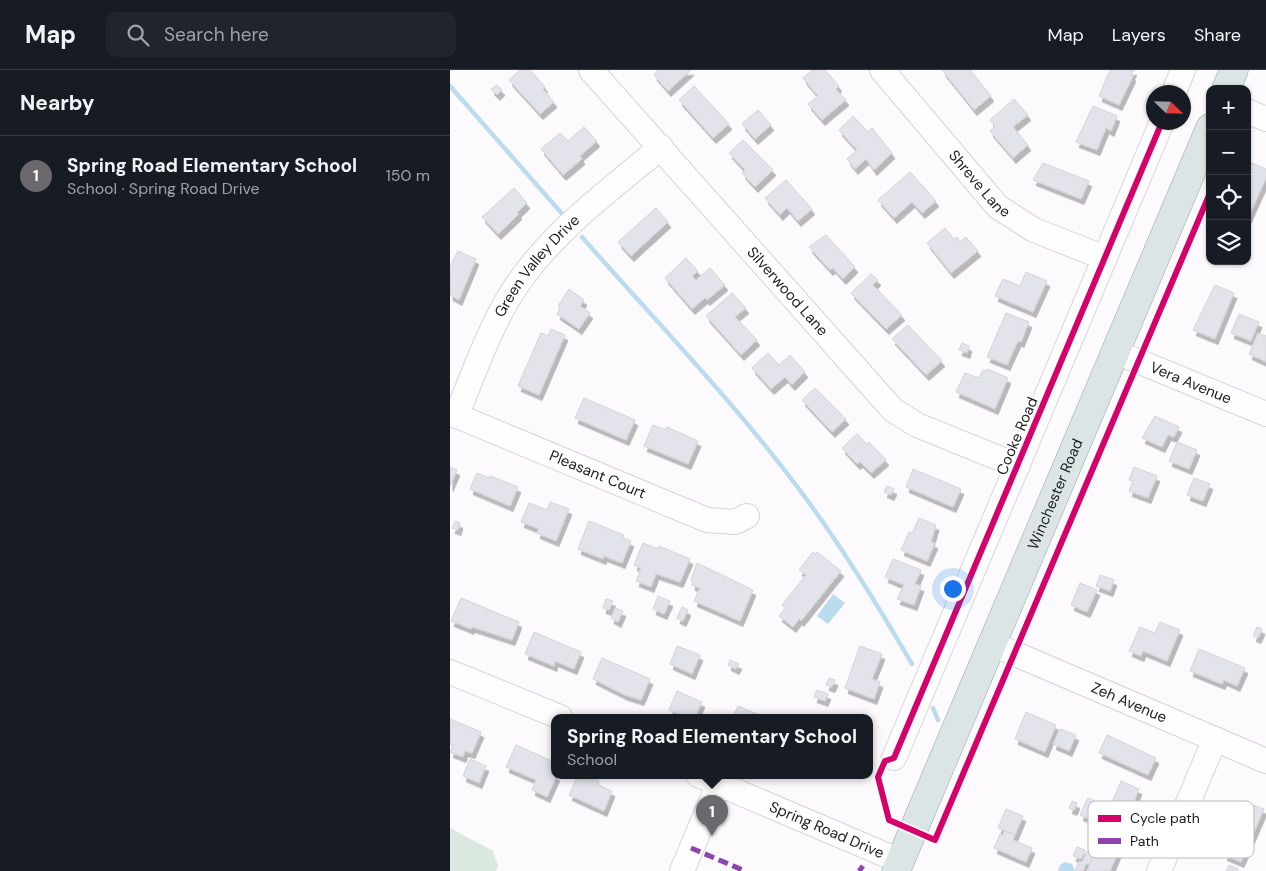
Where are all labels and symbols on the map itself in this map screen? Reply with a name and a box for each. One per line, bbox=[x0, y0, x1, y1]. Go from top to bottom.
north arrow bbox=[1146, 85, 1191, 130]
street label: Shreve Lane bbox=[944, 146, 1014, 222]
street label: Green Valley Drive bbox=[490, 210, 584, 321]
street label: Silverwood Lane bbox=[743, 242, 833, 340]
street label: Vera Avenue bbox=[1147, 357, 1235, 409]
street label: Cooke Road bbox=[992, 394, 1042, 478]
street label: Winchester Road bbox=[1023, 436, 1087, 553]
street label: Pleasant Court bbox=[546, 446, 649, 504]
your location bbox=[940, 576, 966, 602]
street label: Zeh Avenue bbox=[1088, 678, 1170, 727]
pin: 1 bbox=[696, 795, 728, 836]
street label: Spring Road Drive bbox=[766, 797, 887, 863]
legend bbox=[1088, 801, 1254, 858]
text: Cycle path bbox=[1130, 809, 1200, 827]
text: Path bbox=[1130, 832, 1159, 850]

